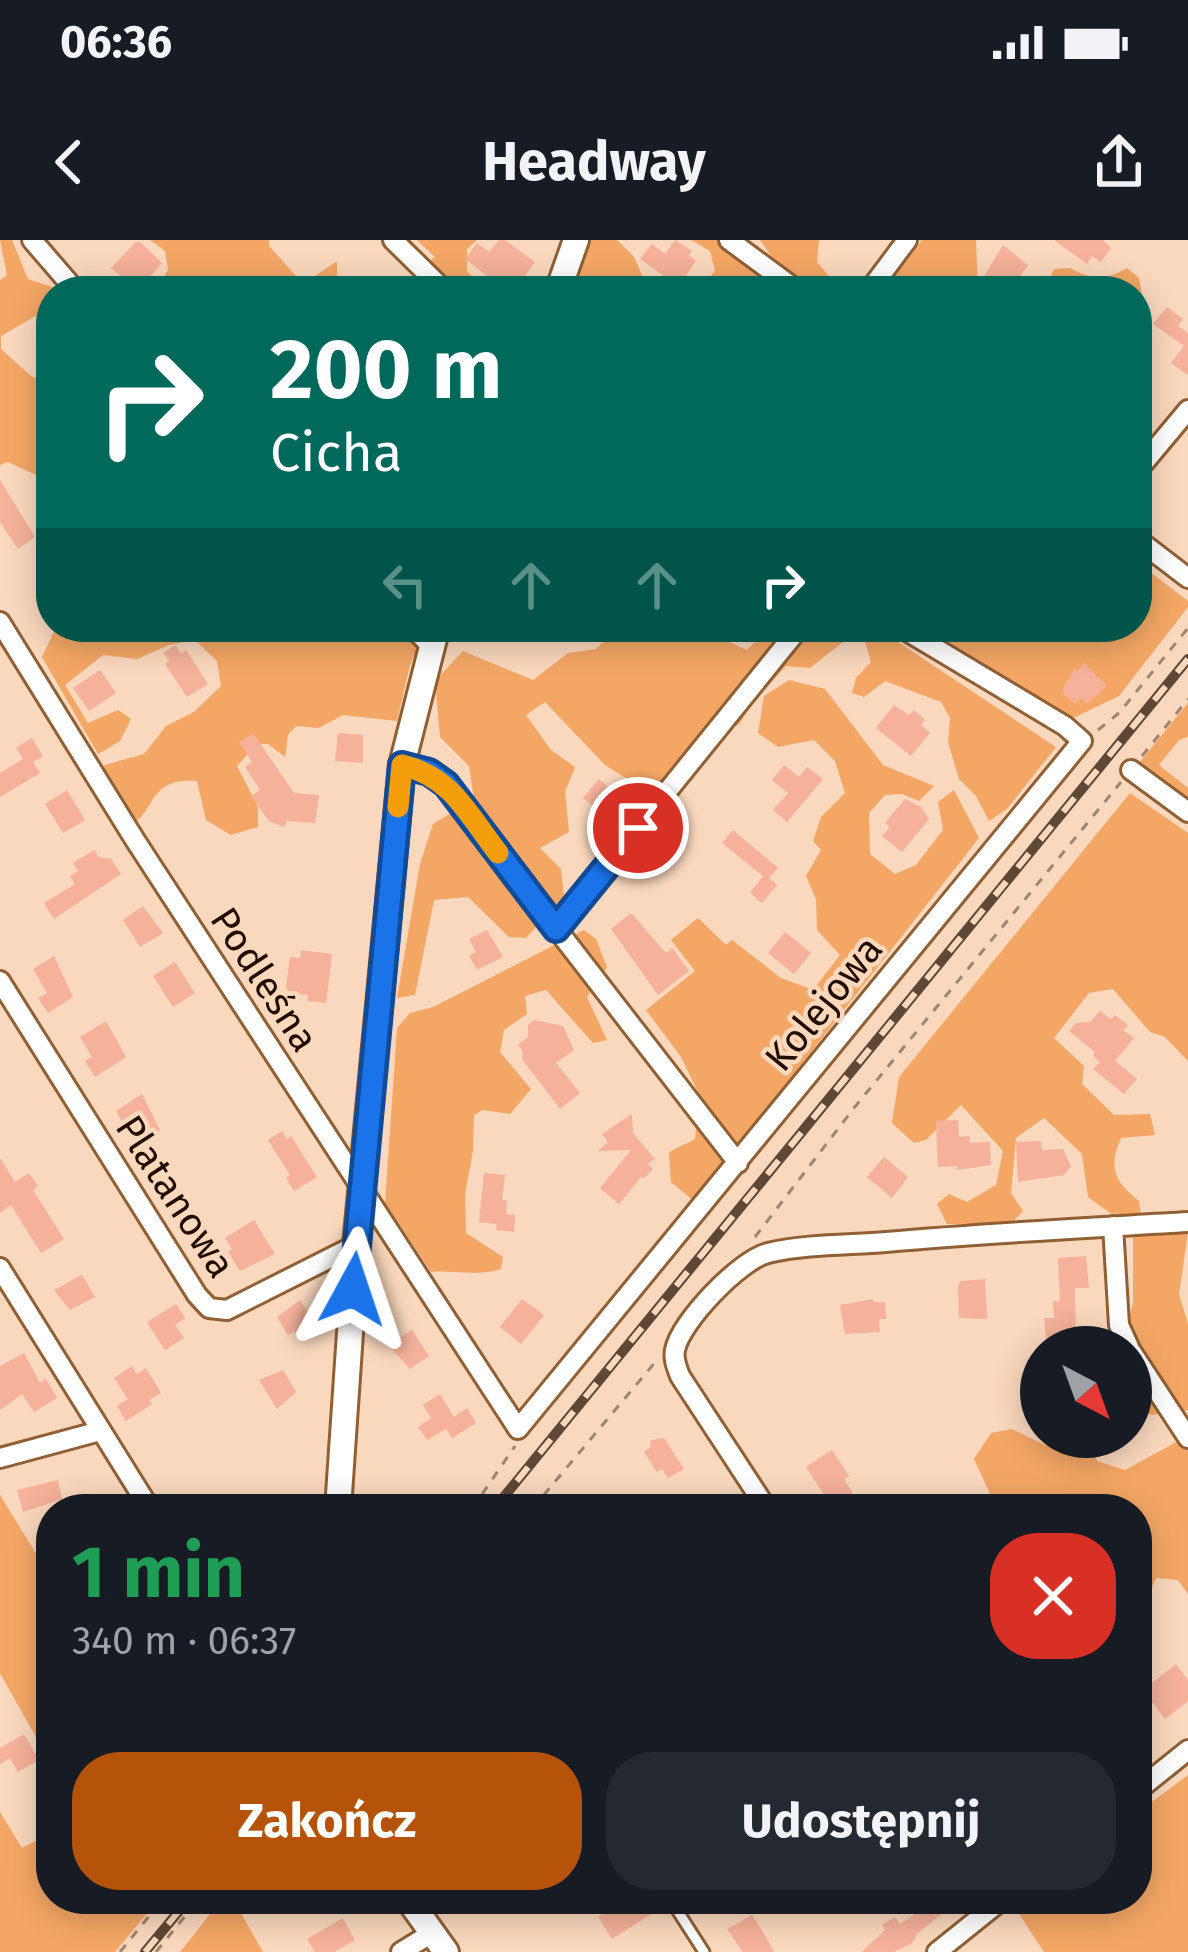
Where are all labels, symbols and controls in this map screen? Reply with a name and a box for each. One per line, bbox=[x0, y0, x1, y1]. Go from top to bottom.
text: 06:36 bbox=[60, 15, 172, 69]
icon: back bbox=[36, 129, 102, 195]
icon: share bbox=[1086, 129, 1152, 195]
text: Headway bbox=[482, 130, 706, 194]
text: 200 m bbox=[270, 319, 503, 420]
icon: right bbox=[72, 324, 228, 480]
text: Cicha bbox=[270, 421, 402, 485]
icon: left bbox=[372, 552, 438, 618]
icon: ahead bbox=[498, 552, 564, 618]
icon: ahead bbox=[624, 552, 690, 618]
icon: right bbox=[750, 552, 816, 618]
pin bbox=[587, 777, 689, 879]
icon: arrive bbox=[605, 795, 671, 861]
street label: Podleśna bbox=[201, 899, 328, 1060]
street label: Kolejowa bbox=[756, 927, 892, 1080]
street label: Platanowa bbox=[106, 1107, 245, 1286]
position arrow bbox=[290, 1226, 416, 1352]
north arrow bbox=[1020, 1326, 1152, 1458]
map controls bbox=[1020, 1326, 1152, 1458]
text: 1 min bbox=[72, 1530, 245, 1616]
button: close bbox=[990, 1533, 1116, 1659]
text: 340 m · 06:37 bbox=[72, 1618, 296, 1664]
button: Zakończ bbox=[72, 1752, 582, 1890]
button: Udostępnij bbox=[606, 1752, 1116, 1890]

